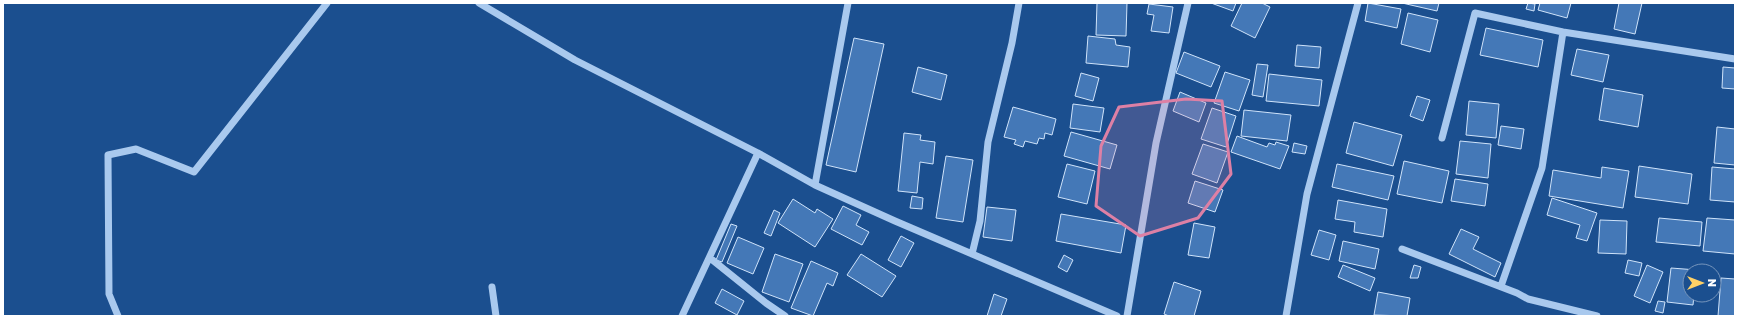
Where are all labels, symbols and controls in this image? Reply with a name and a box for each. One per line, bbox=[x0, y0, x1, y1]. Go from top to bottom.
north arrow bbox=[1682, 263, 1722, 303]
text: N bbox=[1706, 279, 1719, 287]

